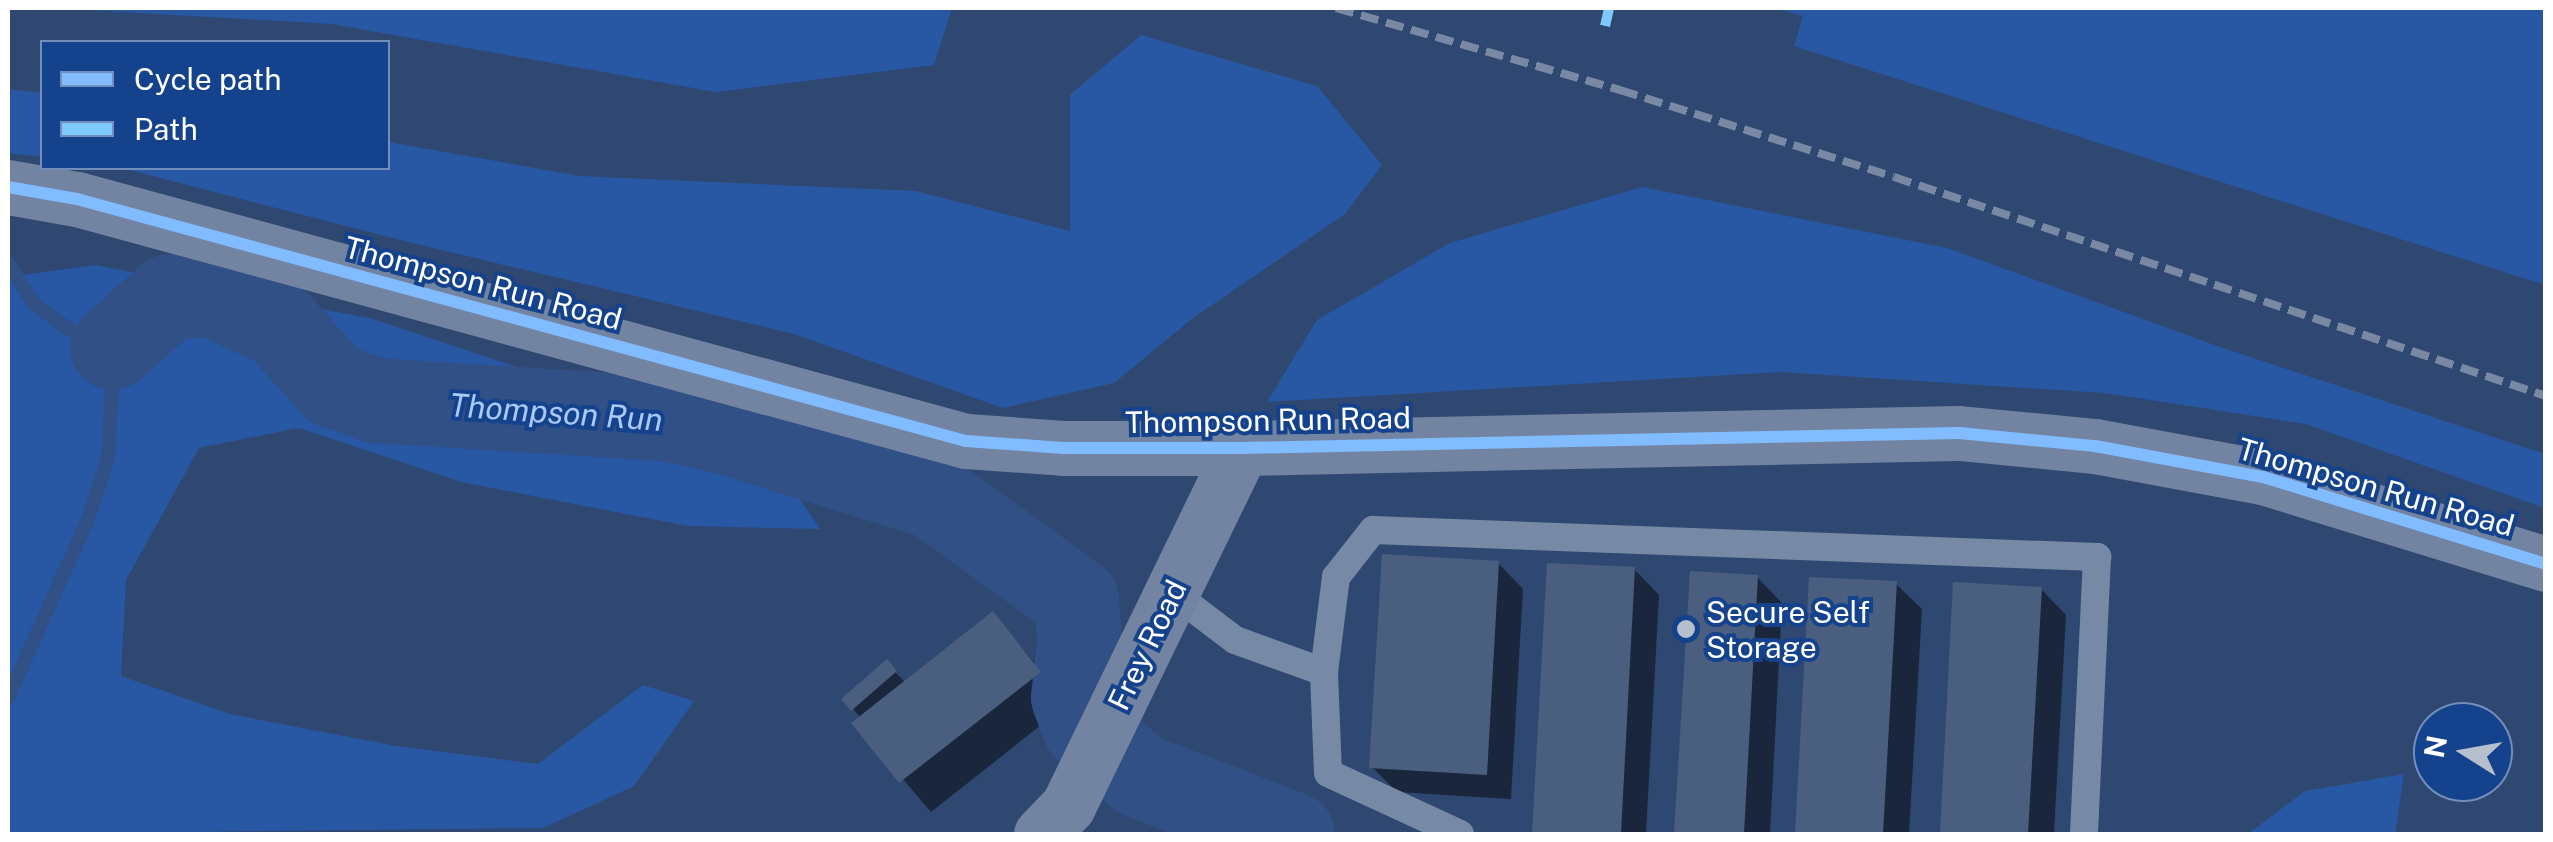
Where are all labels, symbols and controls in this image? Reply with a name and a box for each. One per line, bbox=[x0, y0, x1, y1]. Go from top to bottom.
legend bbox=[40, 40, 390, 170]
text: Cycle path bbox=[134, 61, 282, 97]
text: Path bbox=[134, 111, 198, 147]
street label: Thompson Run Road bbox=[340, 229, 626, 337]
water label: Thompson Run bbox=[448, 386, 664, 440]
street label: Thompson Run Road bbox=[1125, 400, 1411, 440]
street label: Thompson Run Road bbox=[2234, 430, 2518, 544]
street label: Frey Road bbox=[1100, 574, 1194, 716]
place label: Secure Self Storage bbox=[1706, 594, 1870, 664]
marker: Secure Self Storage bbox=[1675, 618, 1697, 640]
north arrow bbox=[2413, 702, 2513, 802]
text: N bbox=[2417, 733, 2453, 760]

